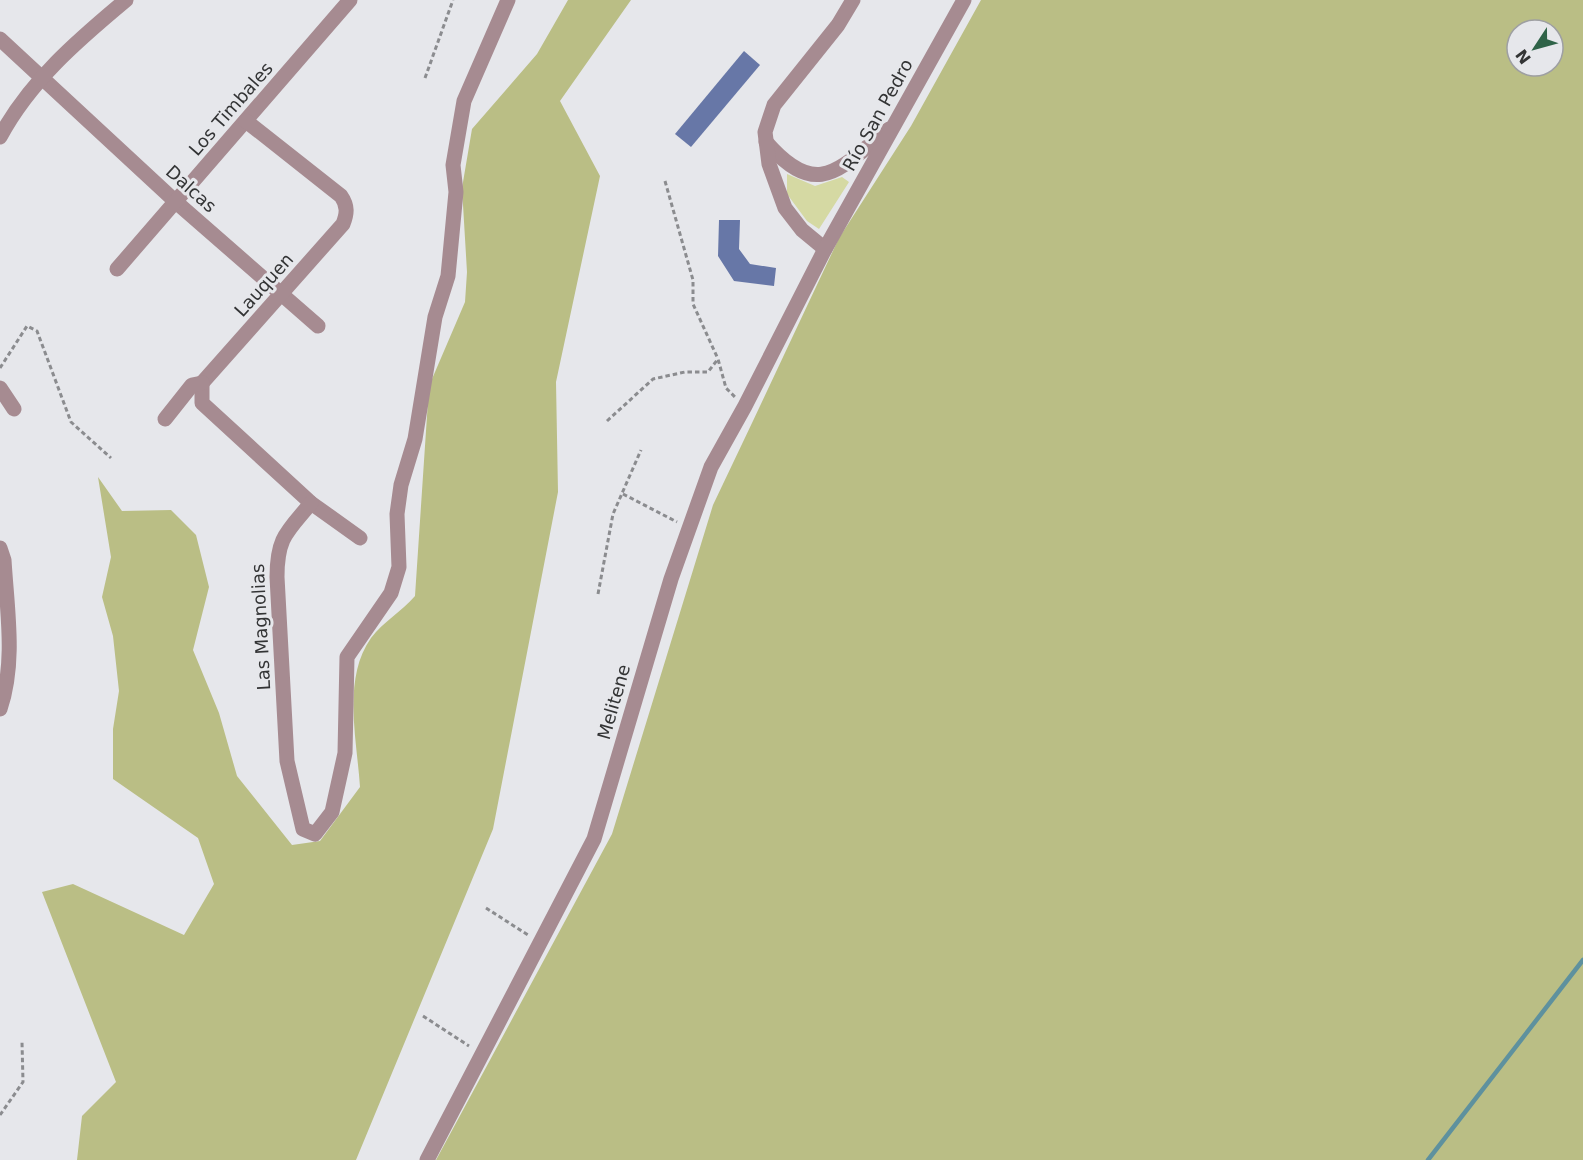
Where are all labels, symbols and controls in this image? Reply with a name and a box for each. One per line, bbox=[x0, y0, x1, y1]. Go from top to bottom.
north arrow bbox=[1505, 18, 1565, 78]
text: N bbox=[1512, 46, 1535, 68]
street label: Río San Pedro bbox=[838, 55, 917, 174]
street label: Los Timbales bbox=[184, 58, 277, 160]
street label: Dalcas bbox=[162, 161, 221, 217]
street label: Lauquen bbox=[230, 249, 297, 321]
street label: Las Magnolias bbox=[247, 563, 274, 691]
street label: Melitene bbox=[593, 662, 634, 742]

